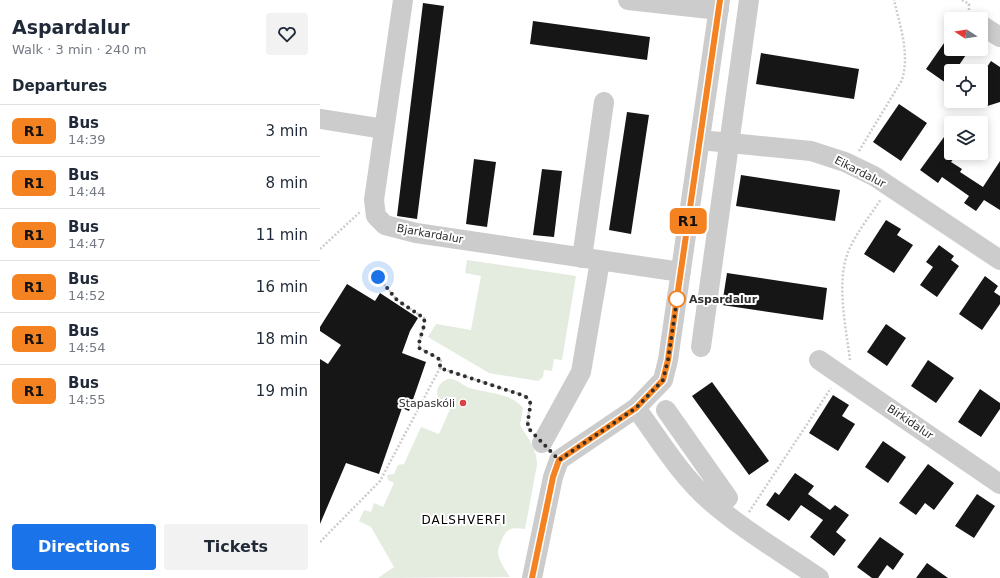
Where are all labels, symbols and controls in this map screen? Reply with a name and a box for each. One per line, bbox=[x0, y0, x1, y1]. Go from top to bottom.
north arrow bbox=[944, 12, 988, 56]
map controls bbox=[944, 12, 988, 160]
button: heart bbox=[266, 13, 308, 55]
text: Aspardalur bbox=[12, 16, 130, 38]
text: Walk · 3 min · 240 m bbox=[12, 42, 146, 57]
button: locate bbox=[944, 64, 988, 108]
text: Departures bbox=[12, 77, 107, 95]
text: Bus bbox=[68, 114, 99, 132]
button: layers bbox=[944, 116, 988, 160]
text: 3 min bbox=[265, 122, 308, 140]
text: R1 bbox=[24, 123, 44, 139]
text: 14:39 bbox=[68, 132, 105, 147]
street label: Eikardalur bbox=[832, 154, 888, 191]
text: Bus bbox=[68, 166, 99, 184]
text: 8 min bbox=[265, 174, 308, 192]
text: R1 bbox=[24, 175, 44, 191]
text: 14:44 bbox=[68, 184, 105, 199]
line badge: R1 bbox=[670, 208, 706, 234]
text: R1 bbox=[678, 213, 698, 229]
text: Bus bbox=[68, 218, 99, 236]
street label: Bjarkardalur bbox=[396, 222, 465, 246]
text: 11 min bbox=[256, 226, 308, 244]
text: R1 bbox=[24, 227, 44, 243]
text: 14:47 bbox=[68, 236, 105, 251]
your location bbox=[368, 267, 388, 287]
text: Bus bbox=[68, 270, 99, 288]
text: 16 min bbox=[256, 278, 308, 296]
text: R1 bbox=[24, 279, 44, 295]
text: 14:52 bbox=[68, 288, 105, 303]
marker: Aspardalur bbox=[668, 290, 686, 308]
place label: Aspardalur bbox=[689, 293, 758, 306]
text: Bus bbox=[68, 322, 99, 340]
text: 18 min bbox=[256, 330, 308, 348]
text: R1 bbox=[24, 331, 44, 347]
text: 14:54 bbox=[68, 340, 105, 355]
text: Bus bbox=[68, 374, 99, 392]
text: 19 min bbox=[256, 382, 308, 400]
text: R1 bbox=[24, 383, 44, 399]
text: 14:55 bbox=[68, 392, 105, 407]
place label: Stapaskóli bbox=[399, 397, 455, 410]
marker: Stapaskóli bbox=[458, 398, 468, 408]
street label: Birkidalur bbox=[884, 402, 936, 442]
district label: DALSHVERFI bbox=[421, 513, 507, 527]
button: Directions bbox=[12, 524, 156, 570]
button: Tickets bbox=[164, 524, 308, 570]

